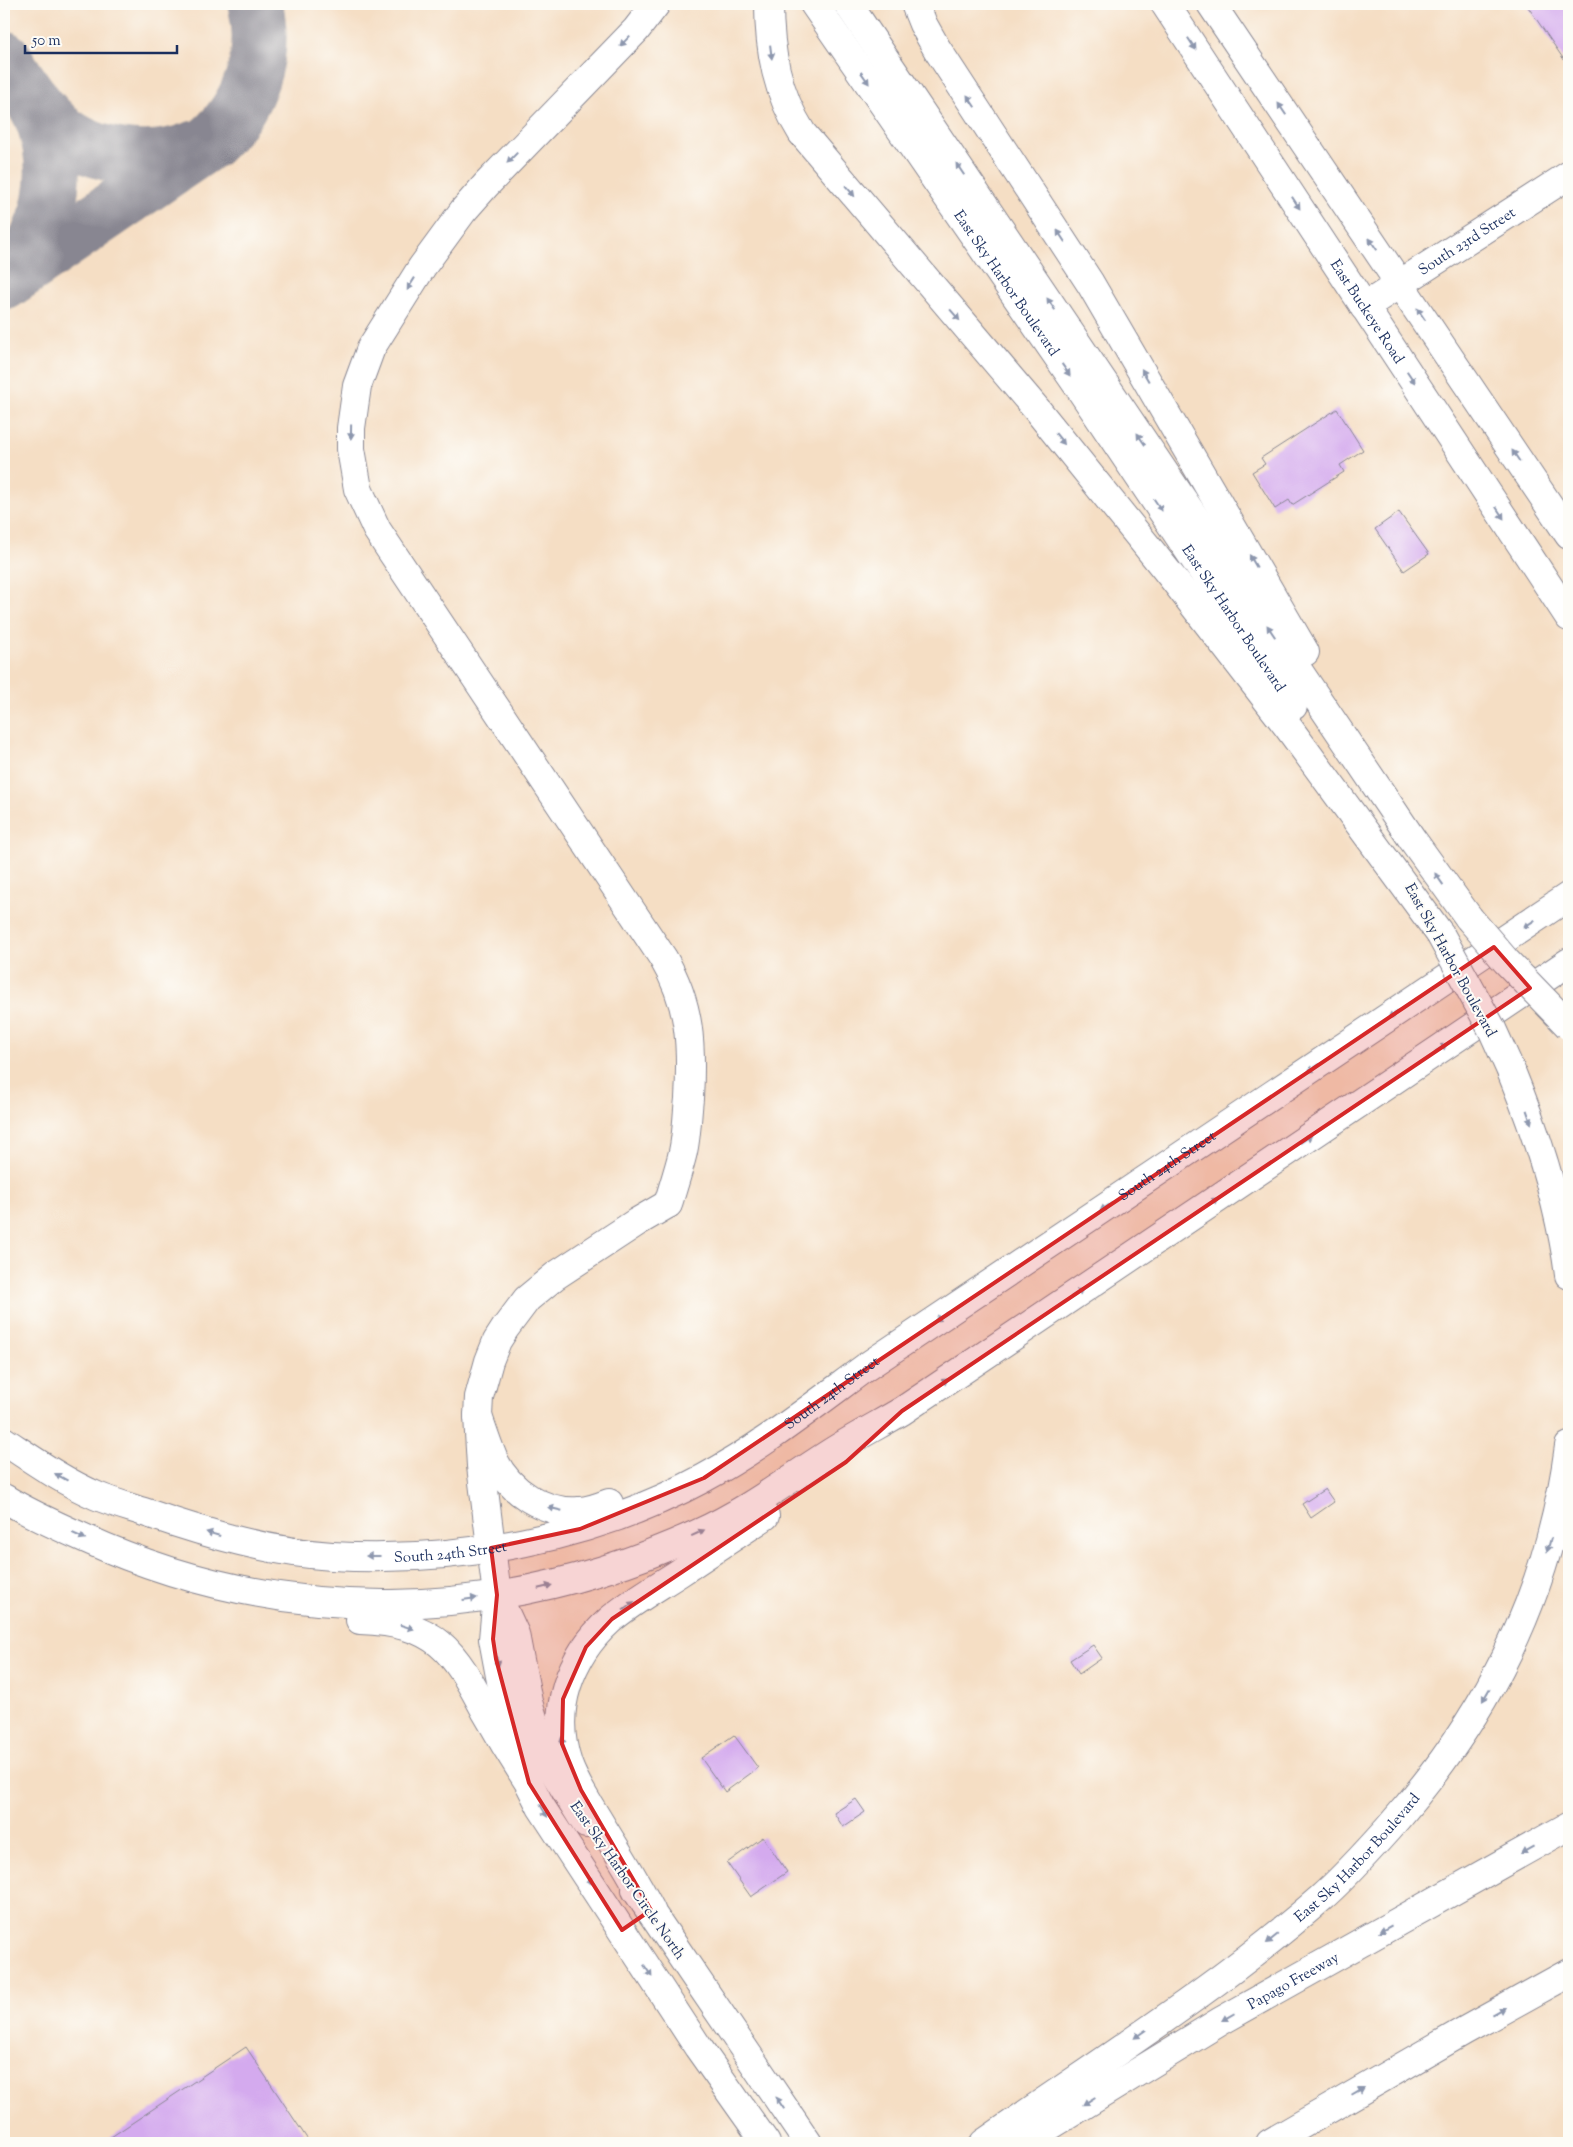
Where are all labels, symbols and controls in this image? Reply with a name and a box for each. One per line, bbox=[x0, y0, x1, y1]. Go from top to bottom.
scale bar bbox=[25, 22, 178, 54]
text: 50 m bbox=[31, 31, 61, 52]
one-way arrow bbox=[619, 35, 631, 47]
one-way arrow bbox=[1187, 38, 1196, 51]
one-way arrow bbox=[767, 45, 775, 61]
one-way arrow bbox=[860, 71, 870, 85]
one-way arrow bbox=[966, 94, 976, 107]
one-way arrow bbox=[1277, 102, 1287, 116]
one-way arrow bbox=[506, 151, 518, 163]
one-way arrow bbox=[955, 162, 965, 176]
one-way arrow bbox=[844, 185, 855, 197]
one-way arrow bbox=[1291, 197, 1301, 210]
street label: South 23rd Street bbox=[1415, 203, 1520, 281]
street label: East Sky Harbor Boulevard bbox=[948, 207, 1064, 361]
one-way arrow bbox=[1056, 230, 1065, 243]
one-way arrow bbox=[1368, 237, 1378, 250]
street label: East Buckeye Road bbox=[1324, 256, 1409, 369]
one-way arrow bbox=[406, 277, 415, 291]
one-way arrow bbox=[1046, 297, 1056, 311]
one-way arrow bbox=[1416, 307, 1425, 321]
one-way arrow bbox=[950, 308, 961, 321]
one-way arrow bbox=[1061, 363, 1071, 377]
one-way arrow bbox=[1141, 368, 1150, 382]
one-way arrow bbox=[1406, 370, 1415, 384]
one-way arrow bbox=[347, 424, 355, 440]
one-way arrow bbox=[1054, 432, 1065, 445]
one-way arrow bbox=[1137, 432, 1146, 445]
one-way arrow bbox=[1511, 449, 1521, 462]
one-way arrow bbox=[1153, 498, 1163, 511]
one-way arrow bbox=[1495, 506, 1505, 519]
street label: East Sky Harbor Boulevard bbox=[1176, 541, 1290, 697]
one-way arrow bbox=[1249, 554, 1257, 569]
one-way arrow bbox=[1267, 625, 1276, 638]
one-way arrow bbox=[1434, 872, 1444, 886]
street label: East Sky Harbor Boulevard bbox=[1399, 880, 1501, 1042]
one-way arrow bbox=[1522, 919, 1536, 929]
one-way arrow bbox=[1387, 1009, 1400, 1019]
one-way arrow bbox=[1434, 1043, 1448, 1053]
one-way arrow bbox=[1307, 1063, 1320, 1072]
one-way arrow bbox=[1525, 1110, 1533, 1125]
street label: South 24th Street bbox=[1115, 1126, 1221, 1207]
one-way arrow bbox=[1299, 1134, 1313, 1143]
one-way arrow bbox=[1205, 1197, 1219, 1207]
one-way arrow bbox=[1099, 1202, 1113, 1212]
one-way arrow bbox=[1070, 1288, 1084, 1297]
one-way arrow bbox=[935, 1312, 948, 1322]
street label: South 24th Street bbox=[781, 1352, 884, 1436]
one-way arrow bbox=[936, 1378, 949, 1388]
one-way arrow bbox=[55, 1472, 68, 1481]
one-way arrow bbox=[548, 1505, 563, 1513]
one-way arrow bbox=[691, 1529, 705, 1537]
one-way arrow bbox=[205, 1530, 220, 1538]
one-way arrow bbox=[72, 1532, 86, 1540]
street label: South 24th Street bbox=[394, 1537, 509, 1569]
one-way arrow bbox=[1545, 1538, 1553, 1553]
one-way arrow bbox=[365, 1552, 381, 1560]
one-way arrow bbox=[537, 1583, 552, 1591]
one-way arrow bbox=[462, 1594, 478, 1602]
one-way arrow bbox=[622, 1601, 636, 1611]
one-way arrow bbox=[400, 1623, 415, 1631]
one-way arrow bbox=[493, 1653, 501, 1669]
one-way arrow bbox=[1482, 1687, 1490, 1702]
one-way arrow bbox=[559, 1736, 567, 1751]
street label: East Sky Harbor Boulevard bbox=[1291, 1789, 1426, 1928]
street label: East Sky Harbor Circle North bbox=[564, 1797, 690, 1965]
one-way arrow bbox=[540, 1804, 549, 1818]
one-way arrow bbox=[1520, 1845, 1533, 1854]
one-way arrow bbox=[583, 1872, 592, 1885]
one-way arrow bbox=[1377, 1925, 1392, 1933]
one-way arrow bbox=[1266, 1934, 1279, 1945]
street label: Papago Freeway bbox=[1244, 1948, 1344, 2016]
one-way arrow bbox=[643, 1964, 653, 1977]
one-way arrow bbox=[1492, 2007, 1507, 2015]
one-way arrow bbox=[1221, 2013, 1235, 2022]
one-way arrow bbox=[1133, 2029, 1147, 2039]
one-way arrow bbox=[1352, 2087, 1365, 2096]
one-way arrow bbox=[775, 2096, 785, 2110]
one-way arrow bbox=[1082, 2097, 1095, 2106]

